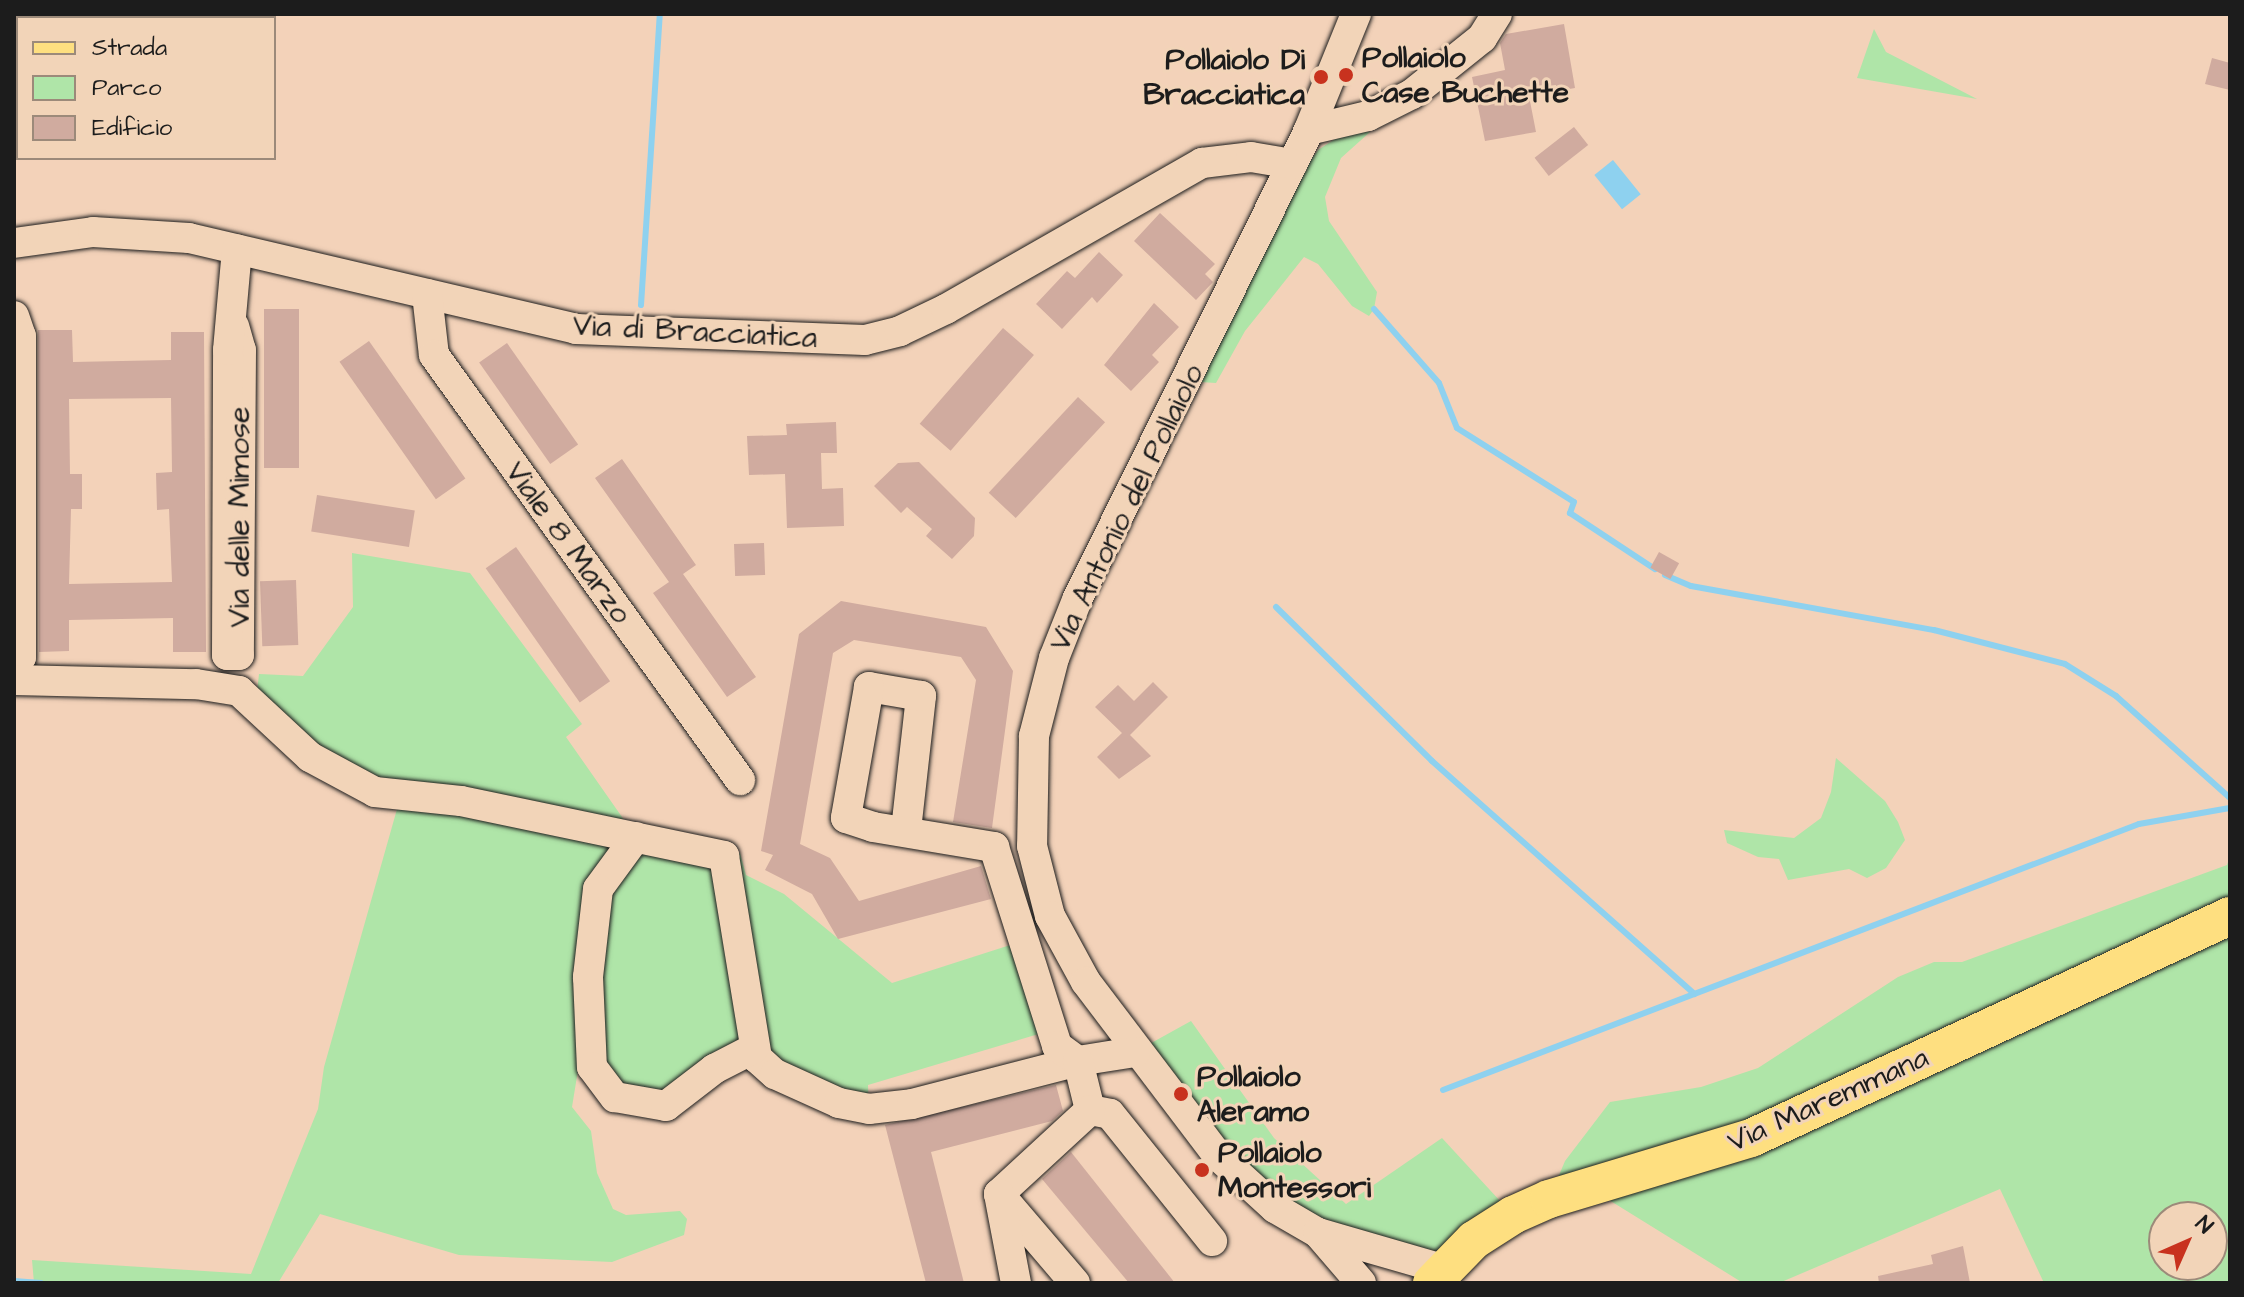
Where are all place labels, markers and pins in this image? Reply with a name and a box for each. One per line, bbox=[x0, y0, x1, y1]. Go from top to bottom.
place label: Pollaiolo Case Buchette bbox=[1362, 40, 1569, 110]
place label: Pollaiolo Di Bracciatica bbox=[1143, 42, 1305, 112]
marker: Pollaiolo Case Buchette bbox=[1337, 66, 1355, 84]
marker: Pollaiolo Di Bracciatica bbox=[1312, 68, 1330, 86]
place label: Pollaiolo Aleramo bbox=[1197, 1059, 1309, 1130]
marker: Pollaiolo Aleramo bbox=[1172, 1085, 1190, 1103]
place label: Pollaiolo Montessori bbox=[1218, 1135, 1371, 1206]
marker: Pollaiolo Montessori bbox=[1193, 1161, 1211, 1179]

